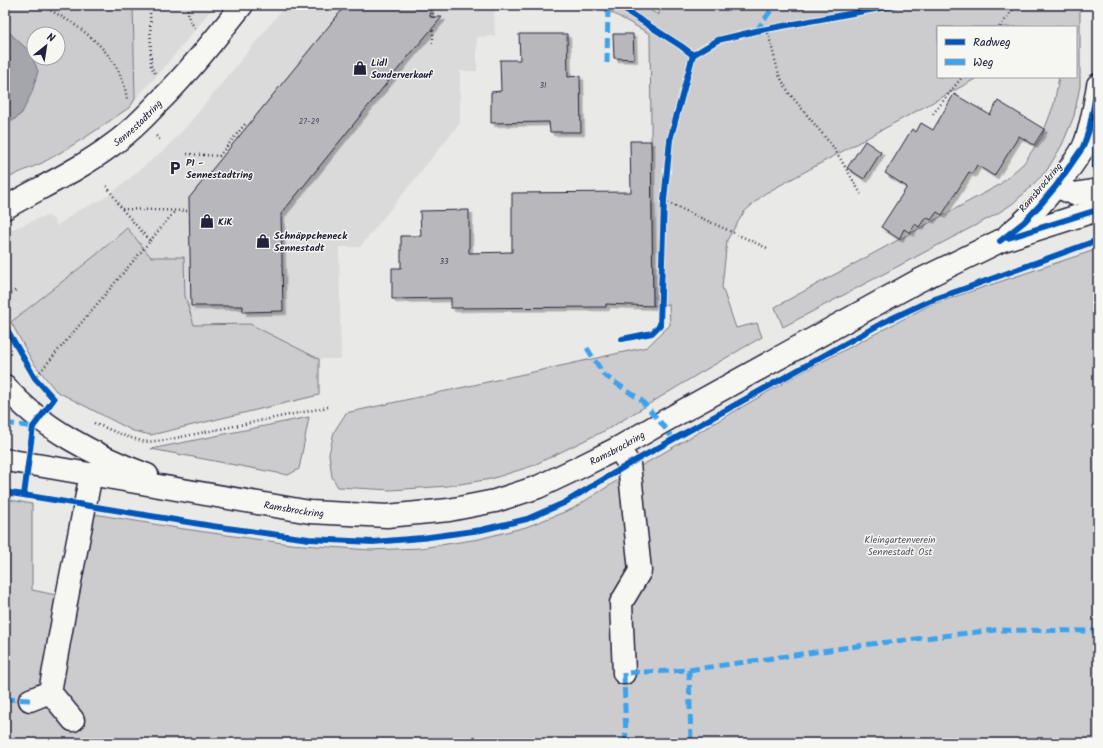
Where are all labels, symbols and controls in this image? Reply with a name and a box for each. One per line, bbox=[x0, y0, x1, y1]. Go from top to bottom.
north arrow bbox=[26, 26, 66, 66]
legend bbox=[937, 26, 1077, 78]
text: N bbox=[43, 29, 58, 48]
text: Radweg bbox=[973, 33, 1011, 52]
text: Weg bbox=[973, 53, 994, 72]
place label: Lidl Sonderverkauf bbox=[371, 55, 434, 83]
shop icon: Lidl Sonderverkauf bbox=[352, 60, 368, 76]
house number: 31 bbox=[539, 79, 547, 92]
street label: Sennestadtring bbox=[110, 96, 166, 151]
house number: 27-29 bbox=[299, 115, 319, 128]
place label: P1 - Sennestadtring bbox=[186, 155, 253, 183]
street label: Ramsbrockring bbox=[1015, 159, 1067, 216]
parking icon: P1 - Sennestadtring bbox=[167, 160, 183, 176]
shop icon: KiK bbox=[199, 213, 215, 229]
place label: KiK bbox=[218, 214, 233, 230]
place label: Schnäppcheneck Sennestadt bbox=[274, 228, 348, 256]
shop icon: Schnäppcheneck Sennestadt bbox=[255, 233, 271, 249]
house number: 33 bbox=[439, 255, 449, 268]
street label: Ramsbrockring bbox=[587, 427, 648, 470]
street label: Ramsbrockring bbox=[262, 497, 325, 522]
park label: Kleingartenverein Sennestadt Ost bbox=[864, 532, 936, 560]

